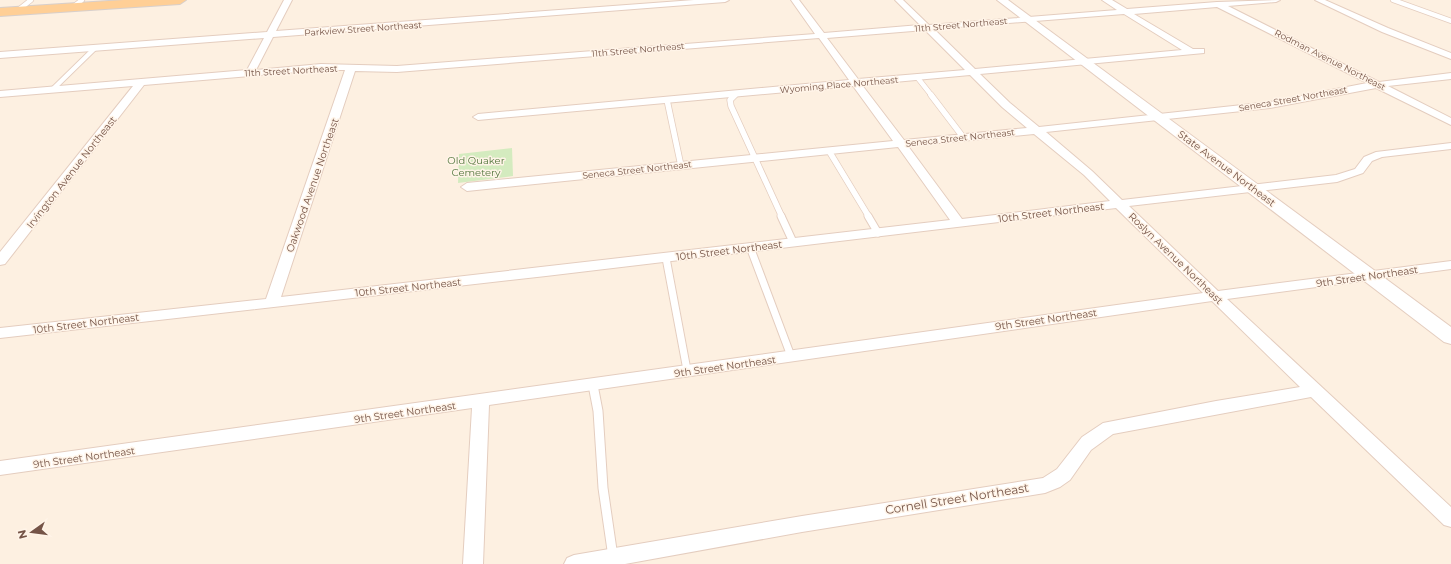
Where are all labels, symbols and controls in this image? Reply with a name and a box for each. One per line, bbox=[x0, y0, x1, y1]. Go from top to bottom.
street label: 11th Street Northeast bbox=[914, 15, 1008, 34]
street label: Parkview Street Northeast bbox=[304, 19, 422, 38]
street label: Rodman Avenue Northeast bbox=[1273, 27, 1388, 93]
street label: 11th Street Northeast bbox=[591, 40, 685, 59]
street label: 11th Street Northeast bbox=[244, 63, 338, 78]
street label: Wyoming Place Northeast bbox=[779, 74, 899, 95]
street label: Seneca Street Northeast bbox=[1238, 83, 1348, 113]
street label: Irvington Avenue Northeast bbox=[24, 114, 119, 231]
street label: Oakwood Avenue Northeast bbox=[283, 116, 342, 254]
street label: Seneca Street Northeast bbox=[905, 126, 1016, 149]
street label: State Avenue Northeast bbox=[1175, 127, 1278, 209]
park label: Old Quaker Cemetery bbox=[447, 154, 505, 179]
street label: Seneca Street Northeast bbox=[582, 158, 693, 181]
street label: 10th Street Northeast bbox=[997, 200, 1105, 225]
street label: Roslyn Avenue Northeast bbox=[1126, 210, 1226, 307]
street label: 10th Street Northeast bbox=[675, 238, 783, 263]
street label: 9th Street Northeast bbox=[1315, 263, 1419, 290]
street label: 10th Street Northeast bbox=[354, 275, 462, 300]
street label: 9th Street Northeast bbox=[994, 306, 1098, 333]
street label: 10th Street Northeast bbox=[32, 311, 140, 336]
street label: 9th Street Northeast bbox=[673, 353, 777, 380]
street label: 9th Street Northeast bbox=[353, 399, 457, 426]
street label: 9th Street Northeast bbox=[32, 444, 136, 471]
street label: Cornell Street Northeast bbox=[884, 480, 1030, 517]
north arrow bbox=[12, 512, 52, 552]
text: N bbox=[14, 528, 30, 540]

